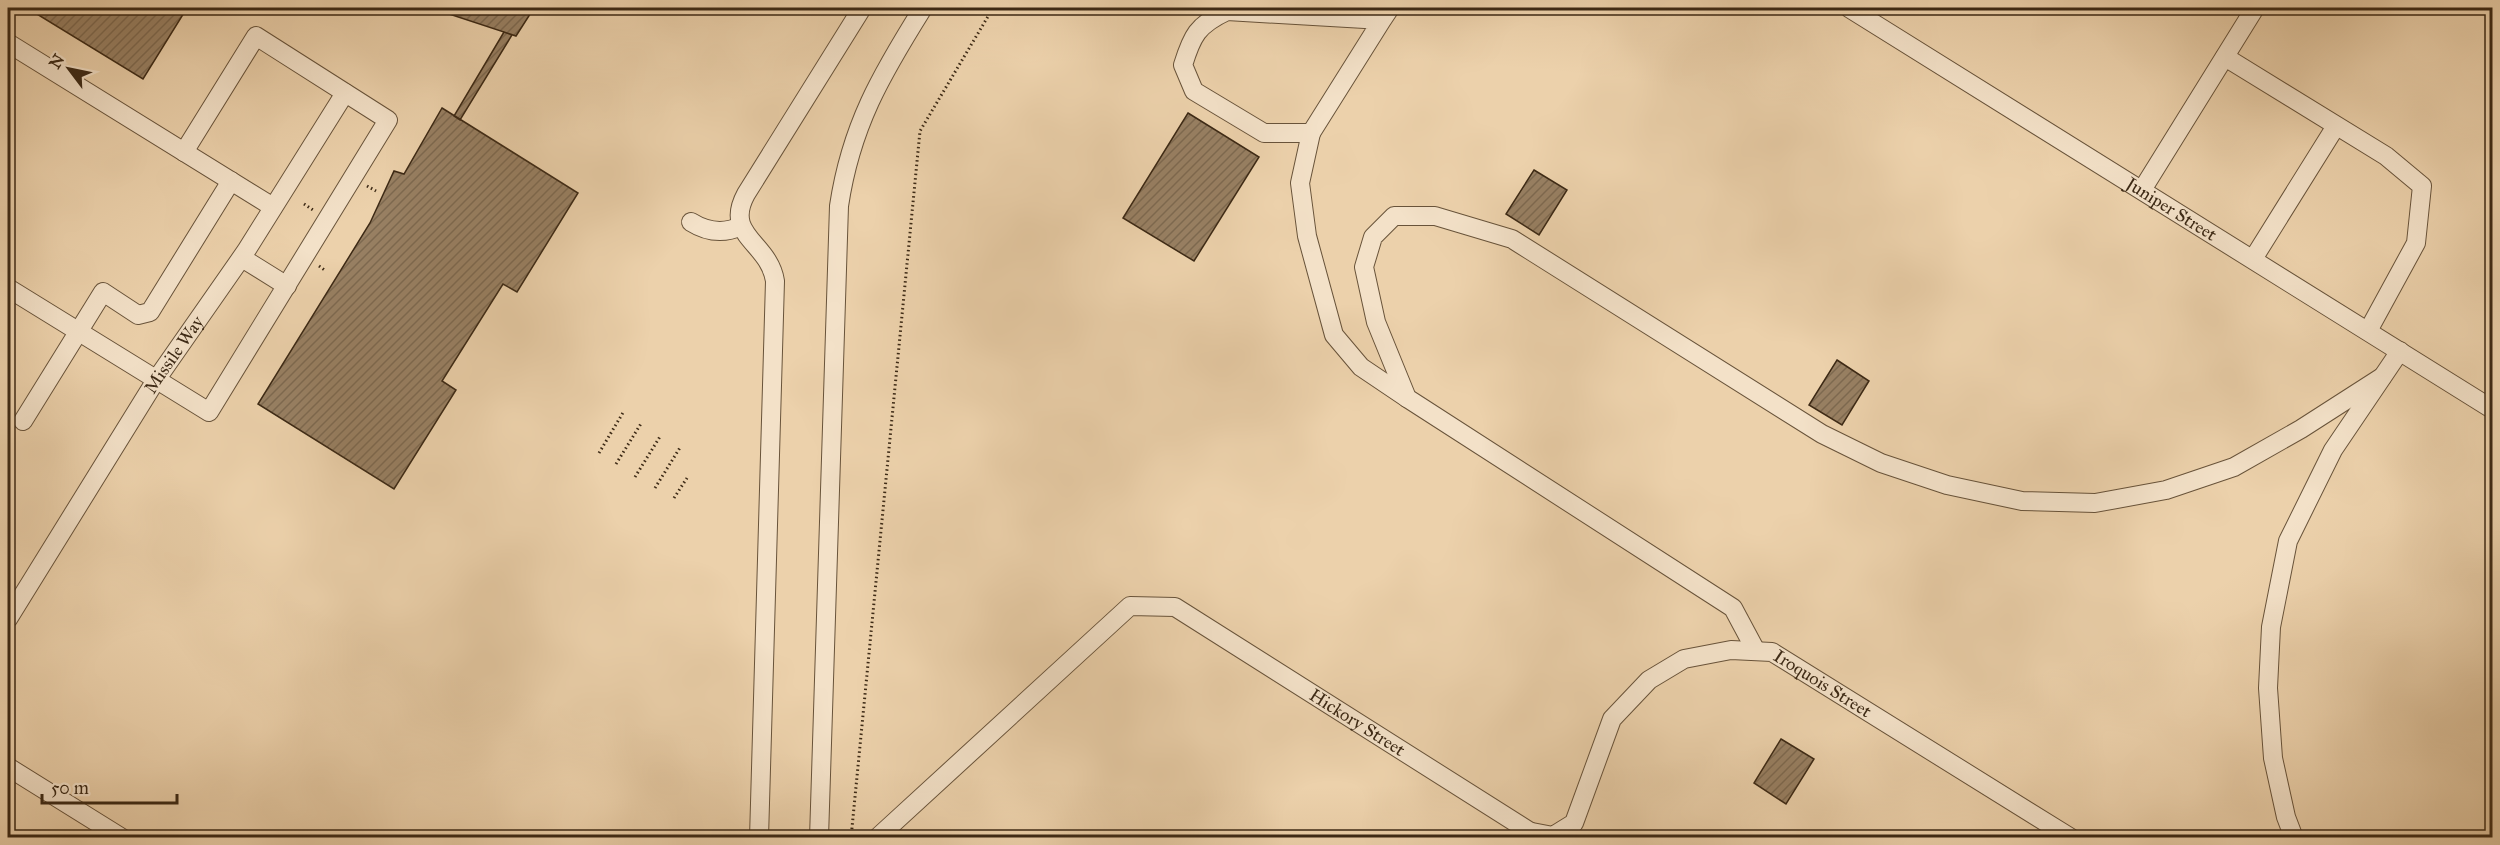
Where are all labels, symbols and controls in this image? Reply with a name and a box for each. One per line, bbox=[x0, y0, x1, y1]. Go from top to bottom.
north arrow bbox=[39, 39, 99, 99]
text: N bbox=[45, 50, 69, 72]
street label: Juniper Street bbox=[2120, 171, 2222, 246]
street label: Missile Way bbox=[139, 311, 209, 398]
street label: Iroquois Street bbox=[1770, 645, 1876, 723]
street label: Hickory Street bbox=[1305, 684, 1410, 761]
scale bar bbox=[42, 767, 177, 805]
text: 50 m bbox=[51, 777, 89, 799]

